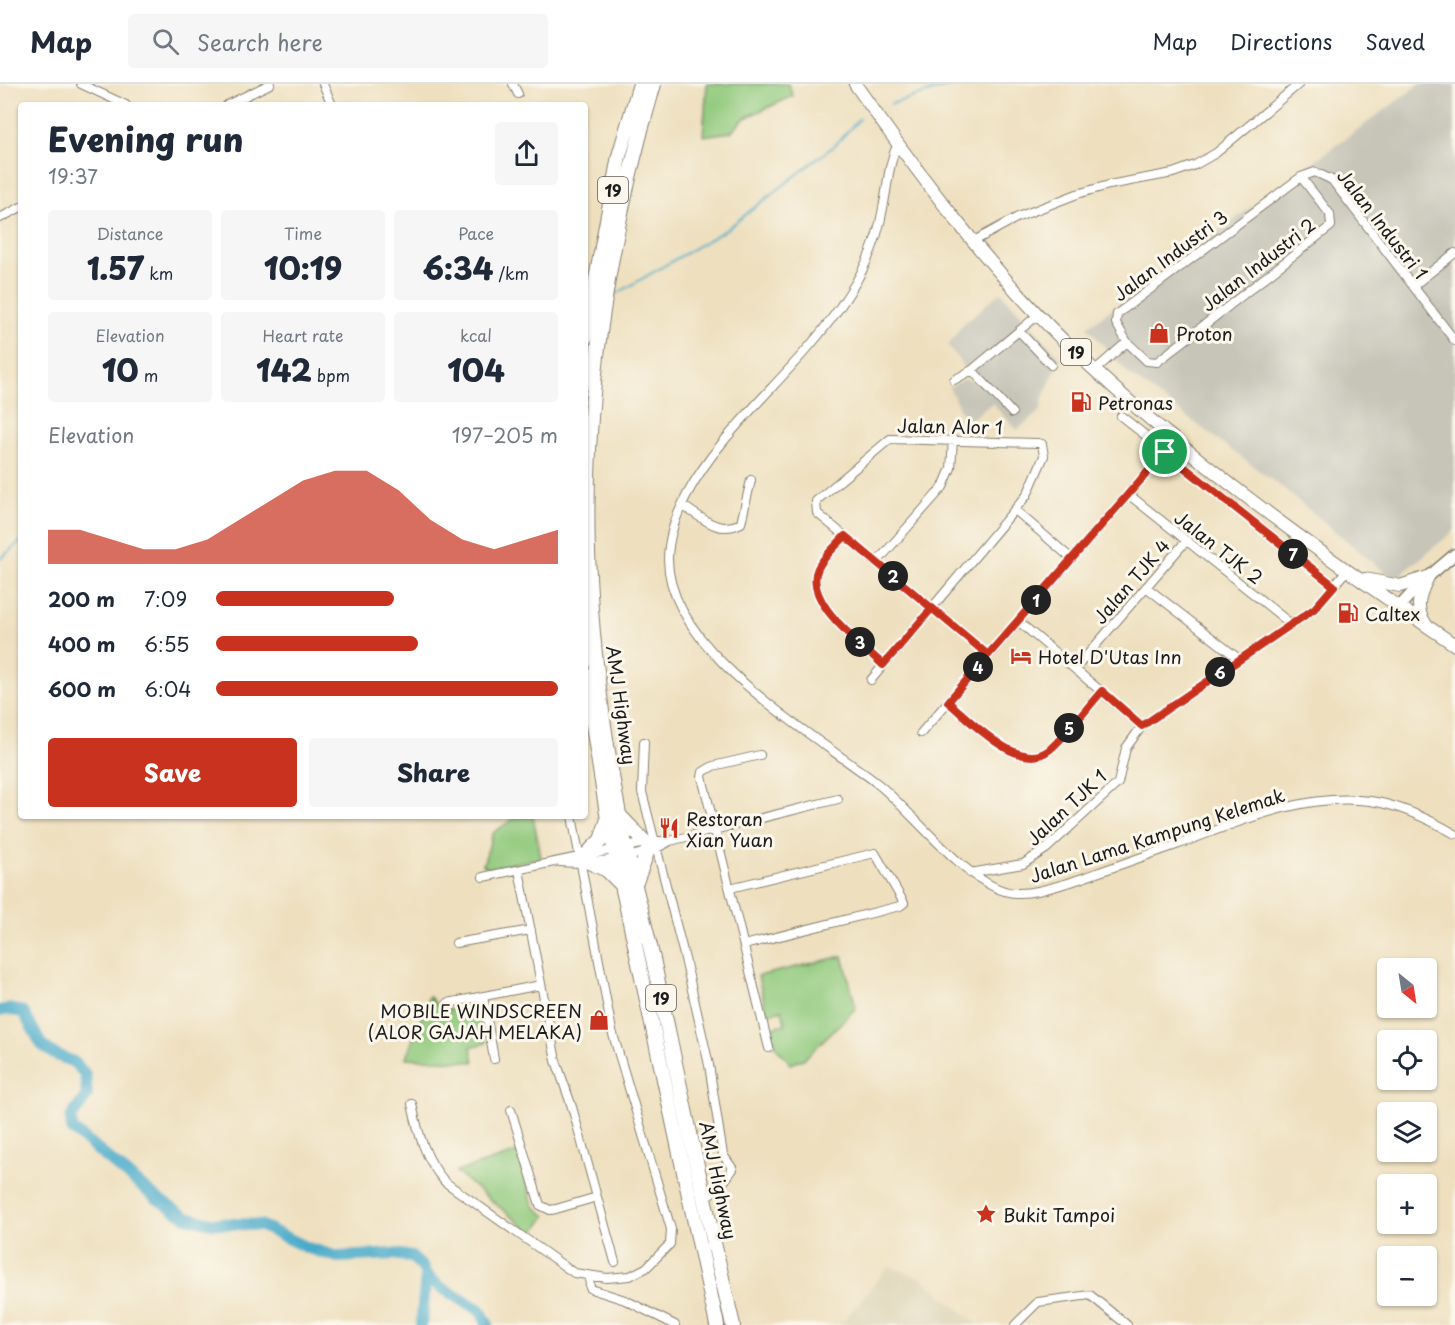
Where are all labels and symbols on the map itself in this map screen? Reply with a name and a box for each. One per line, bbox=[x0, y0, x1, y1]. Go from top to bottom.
street label: Jalan Industri 1 bbox=[1331, 163, 1435, 285]
road number: 19 bbox=[598, 177, 628, 203]
street label: Jalan Industri 3 bbox=[1107, 203, 1233, 307]
street label: Jalan Industri 2 bbox=[1195, 211, 1321, 317]
place label: Proton bbox=[1176, 320, 1233, 347]
shop icon: Proton bbox=[1147, 321, 1171, 345]
road number: 19 bbox=[1061, 339, 1091, 365]
place label: Petronas bbox=[1098, 389, 1173, 416]
fuel station icon: Petronas bbox=[1069, 390, 1093, 414]
street label: Jalan Alor 1 bbox=[897, 412, 1003, 440]
pin bbox=[1139, 426, 1190, 477]
street label: Jalan TJK 2 bbox=[1169, 504, 1269, 590]
street label: Jalan TJK 4 bbox=[1086, 533, 1176, 629]
pin: 7 bbox=[1278, 539, 1308, 569]
pin: 2 bbox=[878, 561, 908, 591]
pin: 1 bbox=[1021, 585, 1051, 615]
place label: Caltex bbox=[1365, 600, 1420, 627]
fuel station icon: Caltex bbox=[1336, 601, 1360, 625]
pin: 3 bbox=[845, 627, 875, 657]
place label: Hotel D'Utas Inn bbox=[1038, 643, 1182, 670]
street label: AMJ Highway bbox=[600, 644, 644, 766]
hotel icon: Hotel D'Utas Inn bbox=[1009, 644, 1033, 668]
pin: 4 bbox=[963, 652, 993, 682]
pin: 6 bbox=[1205, 657, 1235, 687]
pin: 5 bbox=[1054, 713, 1084, 743]
street label: Jalan TJK 1 bbox=[1020, 763, 1112, 851]
street label: Jalan Lama Kampung Kelemak bbox=[1026, 781, 1288, 889]
place label: Restoran Xian Yuan bbox=[686, 805, 773, 853]
restaurant icon: Restoran Xian Yuan bbox=[657, 816, 681, 840]
north arrow bbox=[1377, 958, 1437, 1018]
road number: 19 bbox=[646, 985, 676, 1011]
place label: MOBILE WINDSCREEN (ALOR GAJAH MELAKA) bbox=[368, 997, 582, 1045]
shop icon: MOBILE WINDSCREEN (ALOR GAJAH MELAKA) bbox=[587, 1008, 611, 1032]
street label: AMJ Highway bbox=[693, 1118, 745, 1242]
place label: Bukit Tampoi bbox=[1003, 1201, 1115, 1228]
place icon: Bukit Tampoi bbox=[974, 1202, 998, 1226]

